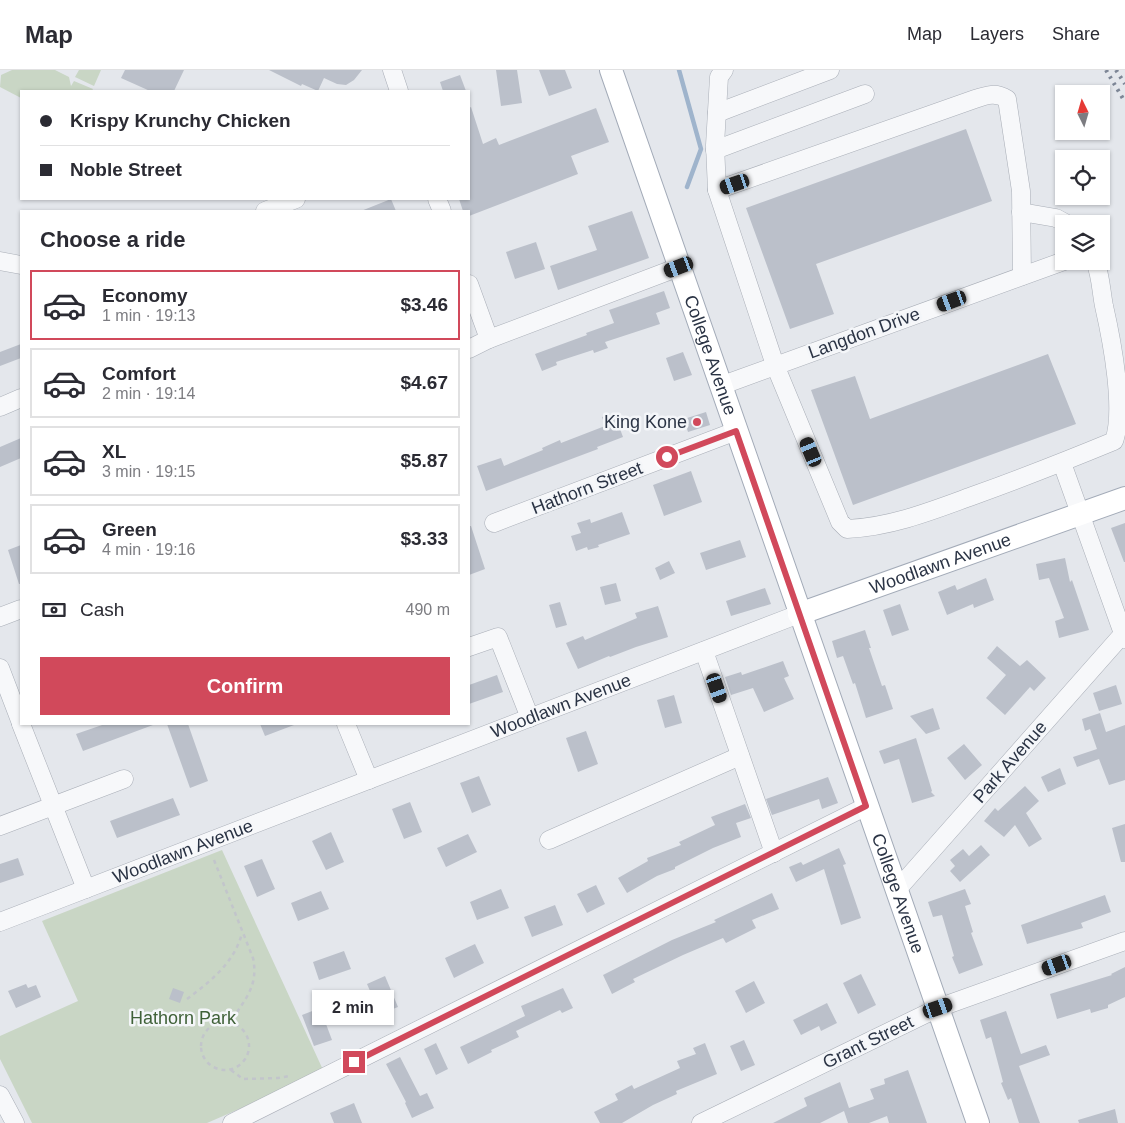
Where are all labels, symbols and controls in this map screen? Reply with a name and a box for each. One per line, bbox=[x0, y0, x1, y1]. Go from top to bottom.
text: Map bbox=[25, 21, 73, 48]
text: Map bbox=[907, 24, 942, 44]
text: Layers bbox=[970, 24, 1024, 44]
text: Share bbox=[1052, 24, 1100, 44]
north arrow bbox=[1055, 85, 1110, 140]
map controls bbox=[1055, 85, 1110, 270]
text: Krispy Krunchy Chicken bbox=[70, 110, 291, 131]
button: locate bbox=[1055, 150, 1110, 205]
text: Noble Street bbox=[70, 159, 182, 180]
car bbox=[718, 172, 751, 196]
button: layers bbox=[1055, 215, 1110, 270]
text: Choose a ride bbox=[40, 227, 185, 252]
car bbox=[662, 255, 695, 279]
icon: car bbox=[42, 283, 87, 328]
text: Economy bbox=[102, 285, 188, 306]
car bbox=[935, 289, 968, 313]
street label: College Avenue bbox=[680, 292, 741, 418]
text: $3.46 bbox=[400, 294, 448, 315]
street label: Langdon Drive bbox=[806, 304, 922, 362]
text: 1 min · 19:13 bbox=[102, 307, 195, 324]
icon: car bbox=[42, 361, 87, 406]
text: Comfort bbox=[102, 363, 176, 384]
text: $4.67 bbox=[400, 372, 448, 393]
text: 2 min · 19:14 bbox=[102, 385, 195, 402]
place label: King Kone bbox=[604, 412, 687, 432]
marker: King Kone bbox=[691, 416, 703, 428]
car bbox=[798, 435, 823, 469]
icon: car bbox=[42, 439, 87, 484]
text: XL bbox=[102, 441, 126, 462]
route start bbox=[656, 446, 678, 468]
text: $5.87 bbox=[400, 450, 448, 471]
street label: Hathorn Street bbox=[529, 458, 645, 518]
text: 3 min · 19:15 bbox=[102, 463, 195, 480]
icon: car bbox=[42, 517, 87, 562]
text: Green bbox=[102, 519, 157, 540]
text: $3.33 bbox=[400, 528, 448, 549]
street label: Woodlawn Avenue bbox=[867, 529, 1014, 598]
text: 4 min · 19:16 bbox=[102, 541, 195, 558]
icon: cash bbox=[40, 596, 68, 624]
text: Cash bbox=[80, 599, 124, 620]
text: 490 m bbox=[406, 601, 450, 618]
button: Confirm bbox=[40, 657, 450, 715]
street label: Woodlawn Avenue bbox=[488, 670, 634, 742]
car bbox=[705, 671, 728, 705]
street label: Park Avenue bbox=[969, 717, 1051, 807]
street label: Woodlawn Avenue bbox=[110, 815, 256, 888]
street label: College Avenue bbox=[868, 831, 928, 956]
car bbox=[1040, 953, 1073, 977]
callout: 2 min bbox=[313, 990, 395, 1024]
car bbox=[921, 996, 954, 1020]
text: 2 min bbox=[332, 999, 374, 1016]
park label: Hathorn Park bbox=[130, 1008, 237, 1028]
street label: Grant Street bbox=[820, 1012, 916, 1072]
route end bbox=[343, 1051, 365, 1073]

